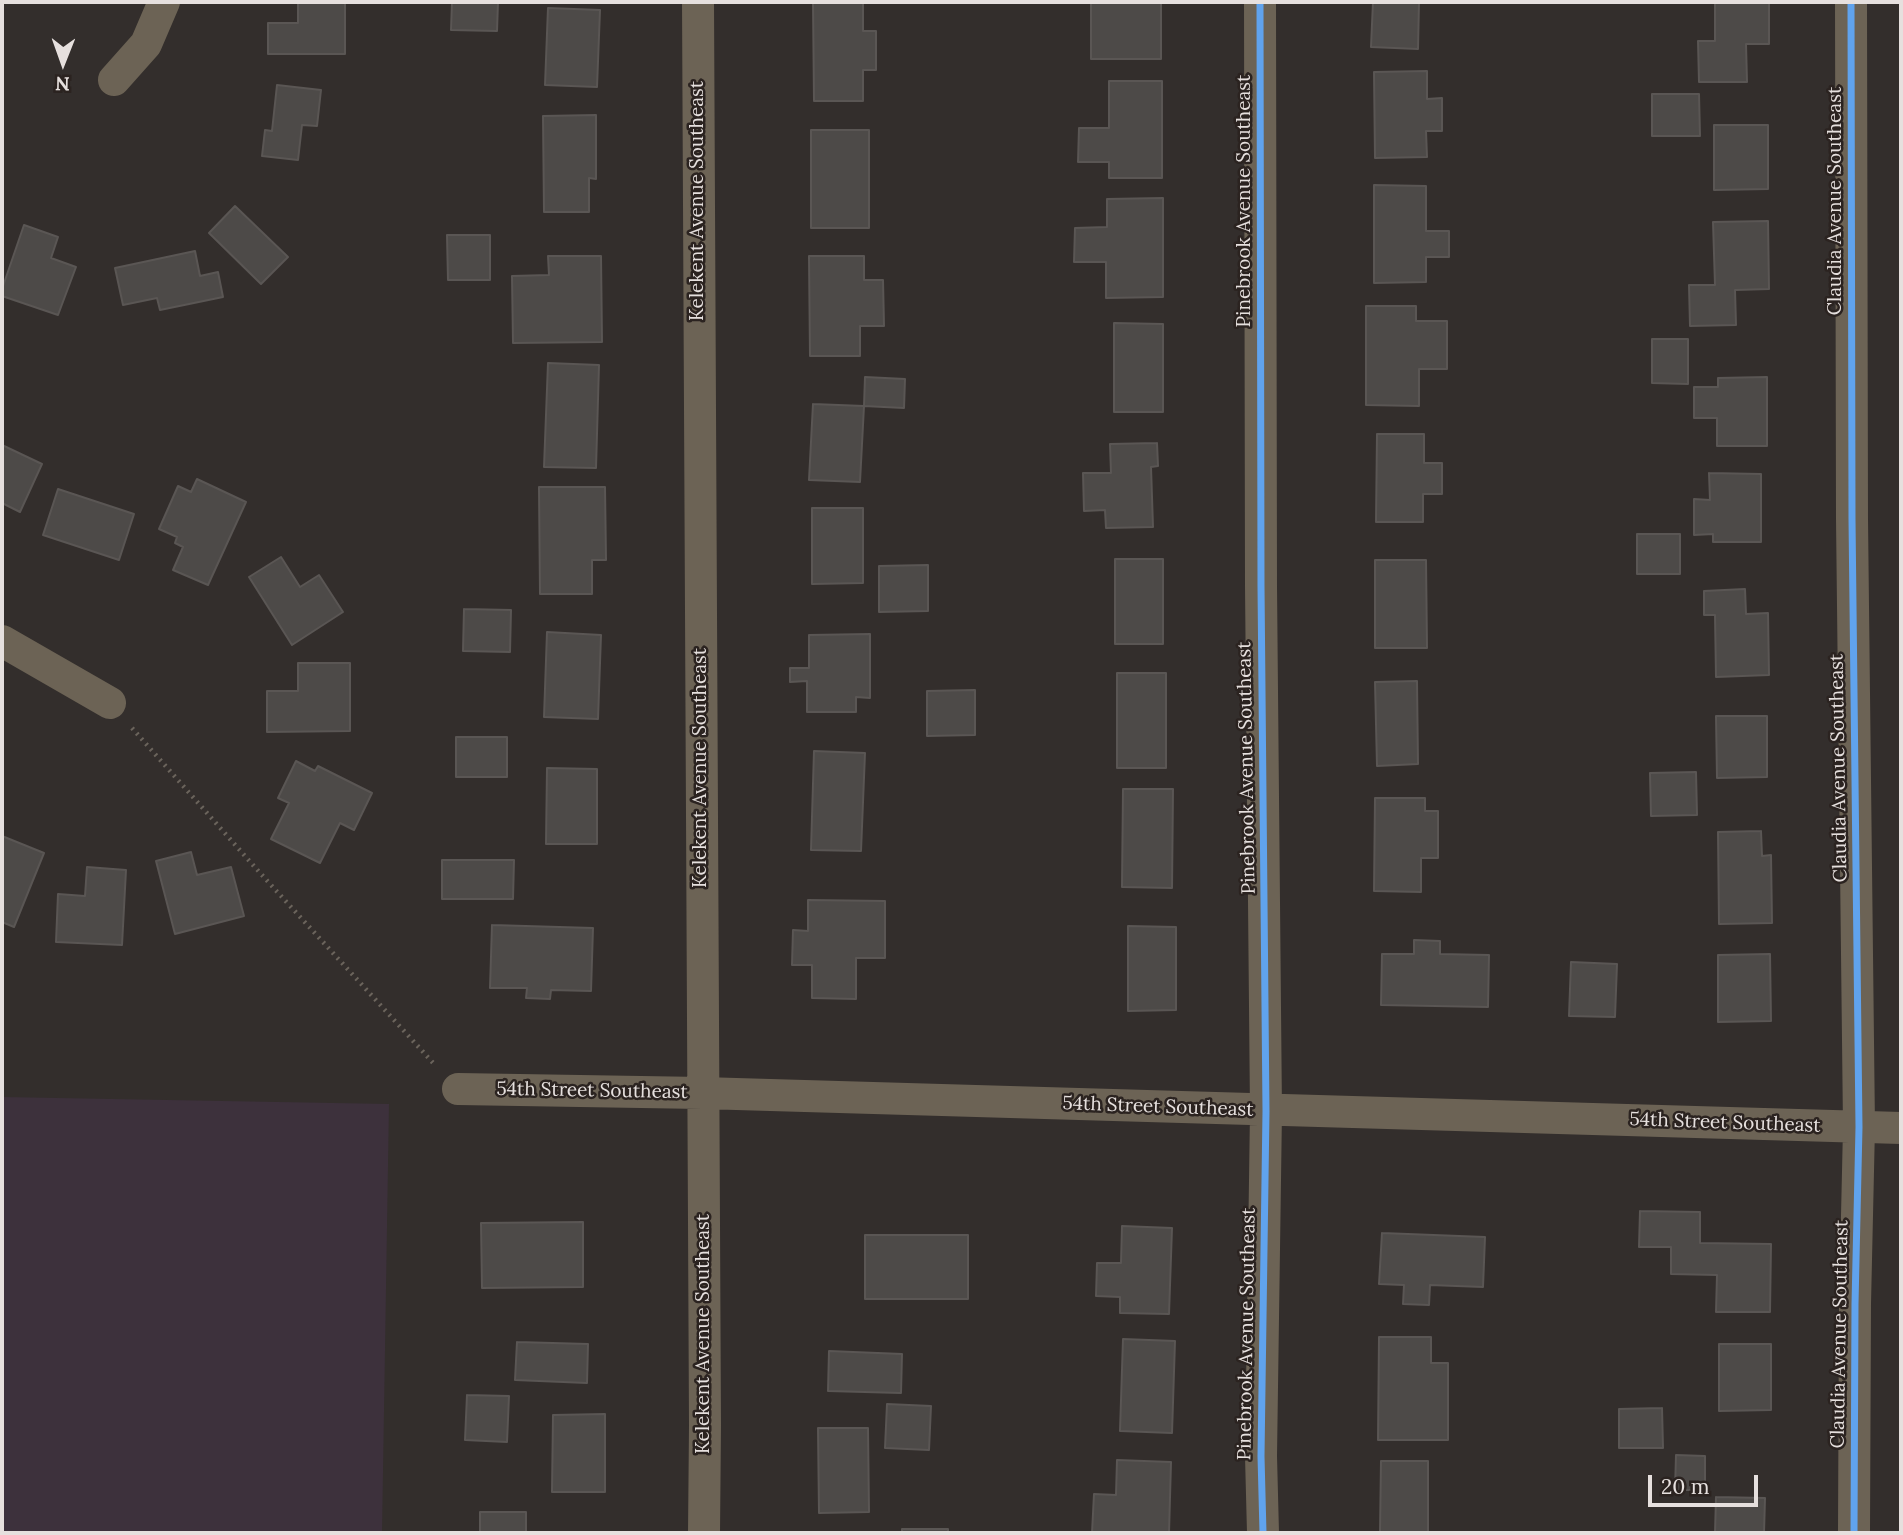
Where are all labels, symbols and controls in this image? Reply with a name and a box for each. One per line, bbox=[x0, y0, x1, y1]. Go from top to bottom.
north arrow bbox=[28, 28, 98, 98]
text: N bbox=[55, 72, 70, 96]
street label: Pinebrook Avenue Southeast bbox=[1234, 75, 1256, 327]
street label: Kelekent Avenue Southeast bbox=[687, 81, 709, 321]
street label: Claudia Avenue Southeast bbox=[1825, 87, 1847, 315]
street label: Pinebrook Avenue Southeast bbox=[1233, 641, 1261, 895]
street label: Kelekent Avenue Southeast bbox=[690, 648, 712, 888]
street label: Claudia Avenue Southeast bbox=[1826, 653, 1852, 883]
street label: 54th Street Southeast bbox=[496, 1078, 688, 1104]
street label: 54th Street Southeast bbox=[1062, 1092, 1254, 1122]
street label: 54th Street Southeast bbox=[1629, 1108, 1821, 1138]
street label: Pinebrook Avenue Southeast bbox=[1233, 1207, 1261, 1461]
street label: Kelekent Avenue Southeast bbox=[693, 1214, 715, 1454]
street label: Claudia Avenue Southeast bbox=[1827, 1219, 1853, 1449]
scale bar bbox=[1651, 1462, 1761, 1506]
text: 20 m bbox=[1661, 1473, 1710, 1500]

